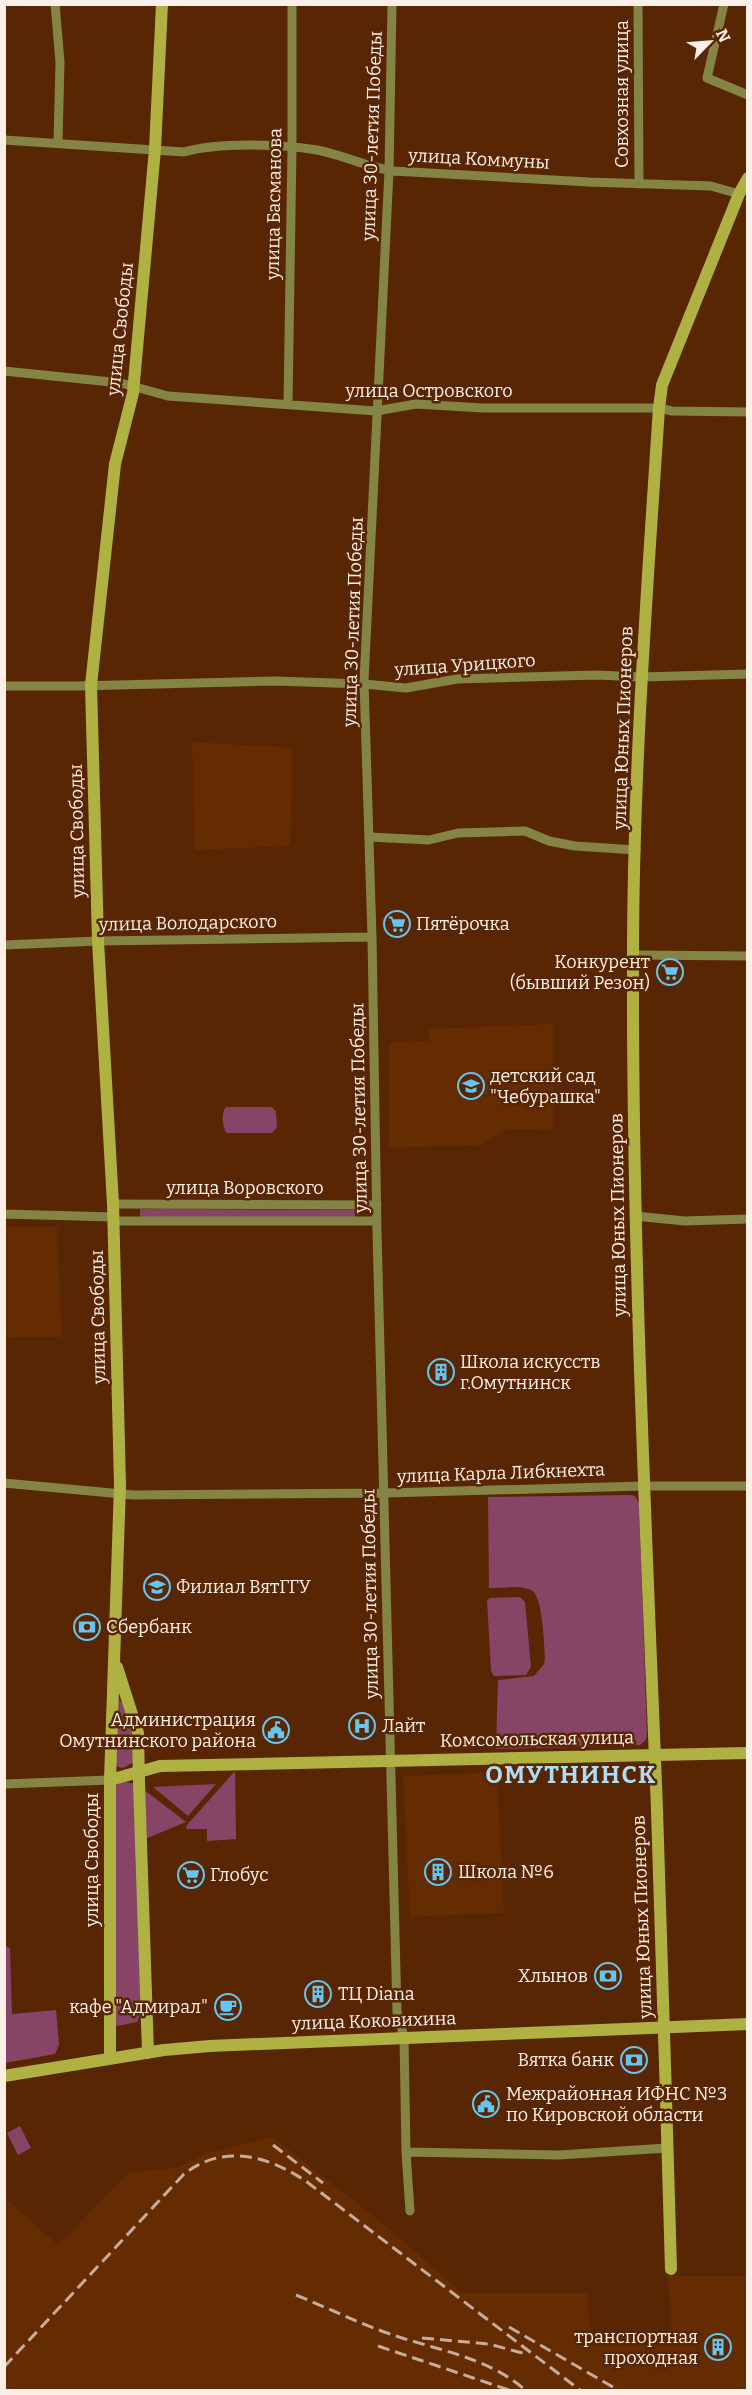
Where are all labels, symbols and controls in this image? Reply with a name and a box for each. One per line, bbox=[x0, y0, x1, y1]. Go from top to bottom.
north arrow bbox=[680, 12, 740, 72]
street label: Совхозная улица bbox=[611, 20, 633, 168]
text: N bbox=[712, 26, 734, 45]
street label: улица 30-летия Победы bbox=[357, 30, 387, 243]
street label: улица Басманова bbox=[262, 128, 286, 281]
street label: улица Коммуны bbox=[407, 144, 550, 174]
street label: улица Свободы bbox=[102, 261, 138, 398]
street label: улица Островского bbox=[344, 380, 513, 402]
street label: улица 30-летия Победы bbox=[338, 516, 368, 729]
street label: улица Юных Пионеров bbox=[608, 626, 638, 831]
street label: улица Урицкого bbox=[393, 649, 536, 681]
street label: улица Свободы bbox=[65, 764, 89, 899]
supermarket icon: Пятёрочка bbox=[382, 909, 412, 939]
street label: улица Володарского bbox=[98, 910, 277, 936]
place label: Пятёрочка bbox=[416, 913, 510, 935]
place label: Конкурент (бывший Резон) bbox=[510, 951, 650, 994]
supermarket icon: Конкурент (бывший Резон) bbox=[655, 957, 685, 987]
street label: улица 30-летия Победы bbox=[346, 1003, 372, 1214]
place label: детский сад "Чебурашка" bbox=[490, 1065, 601, 1108]
school or university icon: детский сад "Чебурашка" bbox=[456, 1071, 486, 1101]
street label: улица Юных Пионеров bbox=[605, 1113, 631, 1318]
street label: улица Воровского bbox=[165, 1177, 324, 1199]
street label: улица Свободы bbox=[86, 1250, 110, 1385]
place label: Школа искусств г.Омутнинск bbox=[460, 1351, 600, 1394]
building icon: Школа искусств г.Омутнинск bbox=[426, 1357, 456, 1387]
street label: улица Карла Либкнехта bbox=[396, 1458, 605, 1488]
street label: улица 30-летия Победы bbox=[357, 1489, 383, 1700]
school or university icon: Филиал ВятГГУ bbox=[142, 1572, 172, 1602]
place label: Филиал ВятГГУ bbox=[176, 1576, 312, 1598]
bank icon: Сбербанк bbox=[72, 1612, 102, 1642]
place label: Сбербанк bbox=[106, 1616, 192, 1638]
place label: Администрация Омутнинского района bbox=[59, 1709, 256, 1752]
hospital icon: Лайт bbox=[347, 1711, 377, 1741]
public building icon: Администрация Омутнинского района bbox=[261, 1715, 291, 1745]
place label: Лайт bbox=[382, 1715, 425, 1737]
street label: Комсомольская улица bbox=[440, 1726, 634, 1752]
district label: ОМУТНИНСК bbox=[485, 1761, 657, 1789]
street label: улица Свободы bbox=[81, 1793, 103, 1928]
street label: улица Юных Пионеров bbox=[627, 1815, 657, 2020]
building icon: Школа №6 bbox=[423, 1857, 453, 1887]
supermarket icon: Глобус bbox=[176, 1860, 206, 1890]
place label: Школа №6 bbox=[458, 1861, 554, 1883]
place label: Глобус bbox=[210, 1864, 268, 1886]
bank icon: Хлынов bbox=[593, 1961, 623, 1991]
place label: Хлынов bbox=[518, 1965, 588, 1987]
building icon: ТЦ Diana bbox=[303, 1979, 333, 2009]
place label: ТЦ Diana bbox=[338, 1983, 415, 2005]
cafe icon: кафе "Адмирал" bbox=[213, 1992, 243, 2022]
place label: кафе "Адмирал" bbox=[69, 1996, 208, 2018]
street label: улица Коковихина bbox=[290, 2007, 457, 2035]
bank icon: Вятка банк bbox=[619, 2045, 649, 2075]
place label: Вятка банк bbox=[518, 2049, 614, 2071]
place label: Межрайонная ИФНС №3 по Кировской области bbox=[506, 2083, 727, 2126]
public building icon: Межрайонная ИФНС №3 по Кировской области bbox=[471, 2089, 501, 2119]
place label: транспортная проходная bbox=[574, 2326, 698, 2369]
building icon: транспортная проходная bbox=[703, 2332, 733, 2362]

